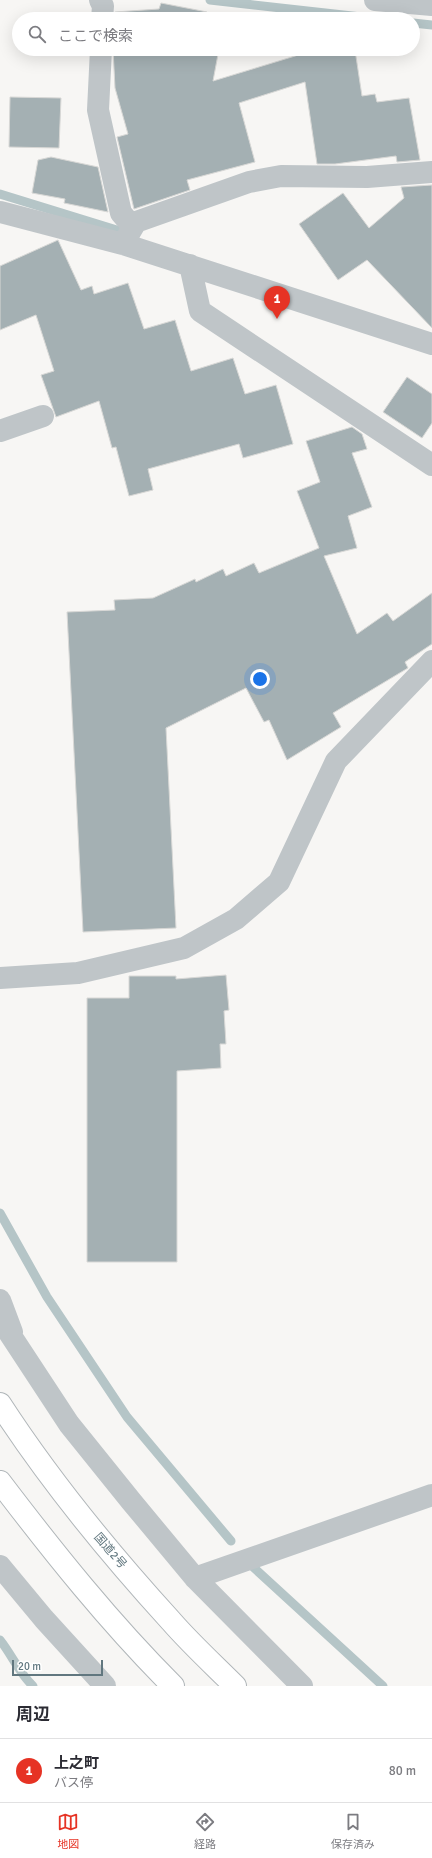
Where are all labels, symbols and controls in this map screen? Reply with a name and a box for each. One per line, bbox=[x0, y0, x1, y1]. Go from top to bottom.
search box bbox=[12, 12, 420, 56]
icon: search bbox=[26, 23, 48, 45]
text: ここで検索 bbox=[58, 27, 133, 45]
pin: 1 bbox=[264, 286, 290, 319]
your location bbox=[250, 669, 270, 689]
street label: 国道2号 bbox=[90, 1530, 130, 1572]
scale bar bbox=[12, 1658, 103, 1677]
text: 20 m bbox=[18, 1660, 41, 1673]
text: 周辺 bbox=[16, 1704, 50, 1725]
text: 上之町 bbox=[54, 1754, 99, 1772]
text: 1 bbox=[25, 1763, 33, 1779]
text: 80 m bbox=[389, 1763, 416, 1779]
text: バス停 bbox=[54, 1775, 93, 1791]
tab: 地図 bbox=[57, 1811, 79, 1851]
tab: 経路 bbox=[194, 1811, 216, 1851]
tab: 保存済み bbox=[331, 1811, 375, 1851]

